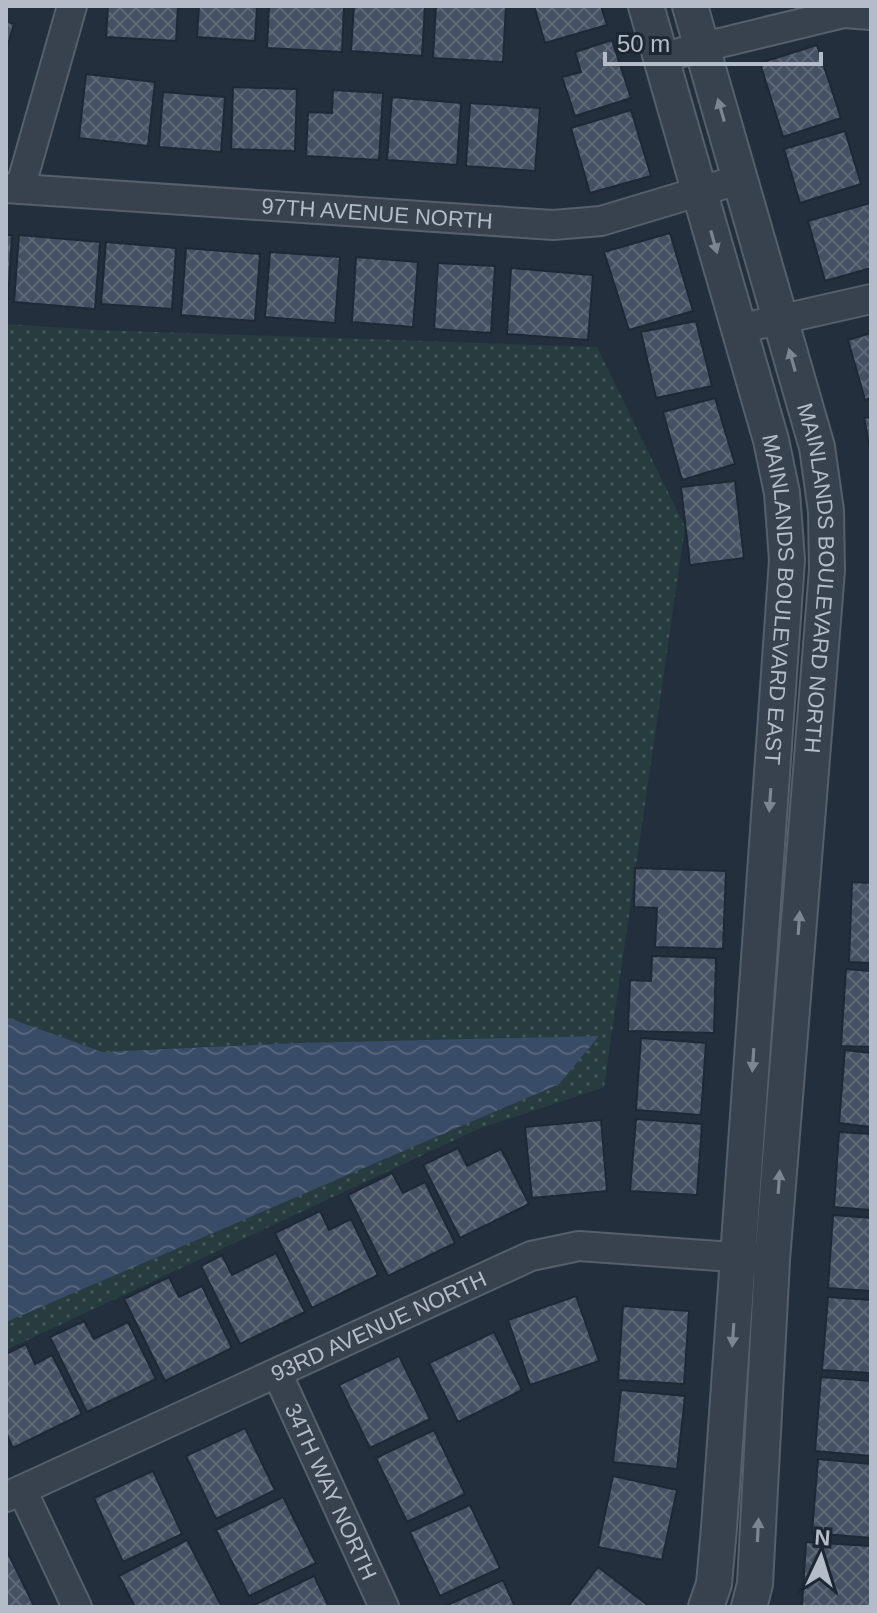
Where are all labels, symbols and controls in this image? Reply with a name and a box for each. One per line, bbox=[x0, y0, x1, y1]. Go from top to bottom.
scale bar bbox=[605, 16, 821, 66]
text: 50 m bbox=[617, 30, 670, 57]
one-way arrow bbox=[714, 98, 727, 122]
street label: 97TH AVENUE NORTH bbox=[261, 193, 494, 234]
one-way arrow bbox=[708, 231, 721, 255]
one-way arrow bbox=[786, 347, 798, 372]
street label: MAINLANDS BOULEVARD NORTH bbox=[792, 400, 839, 754]
street label: MAINLANDS BOULEVARD EAST bbox=[757, 432, 799, 766]
one-way arrow bbox=[763, 788, 776, 813]
one-way arrow bbox=[793, 910, 806, 935]
one-way arrow bbox=[746, 1048, 759, 1073]
one-way arrow bbox=[772, 1169, 785, 1194]
street label: 93RD AVENUE NORTH bbox=[267, 1266, 490, 1387]
one-way arrow bbox=[726, 1323, 739, 1348]
street label: 34TH WAY NORTH bbox=[280, 1399, 382, 1584]
one-way arrow bbox=[752, 1517, 765, 1542]
north arrow bbox=[781, 1517, 861, 1597]
text: N bbox=[814, 1525, 831, 1551]

